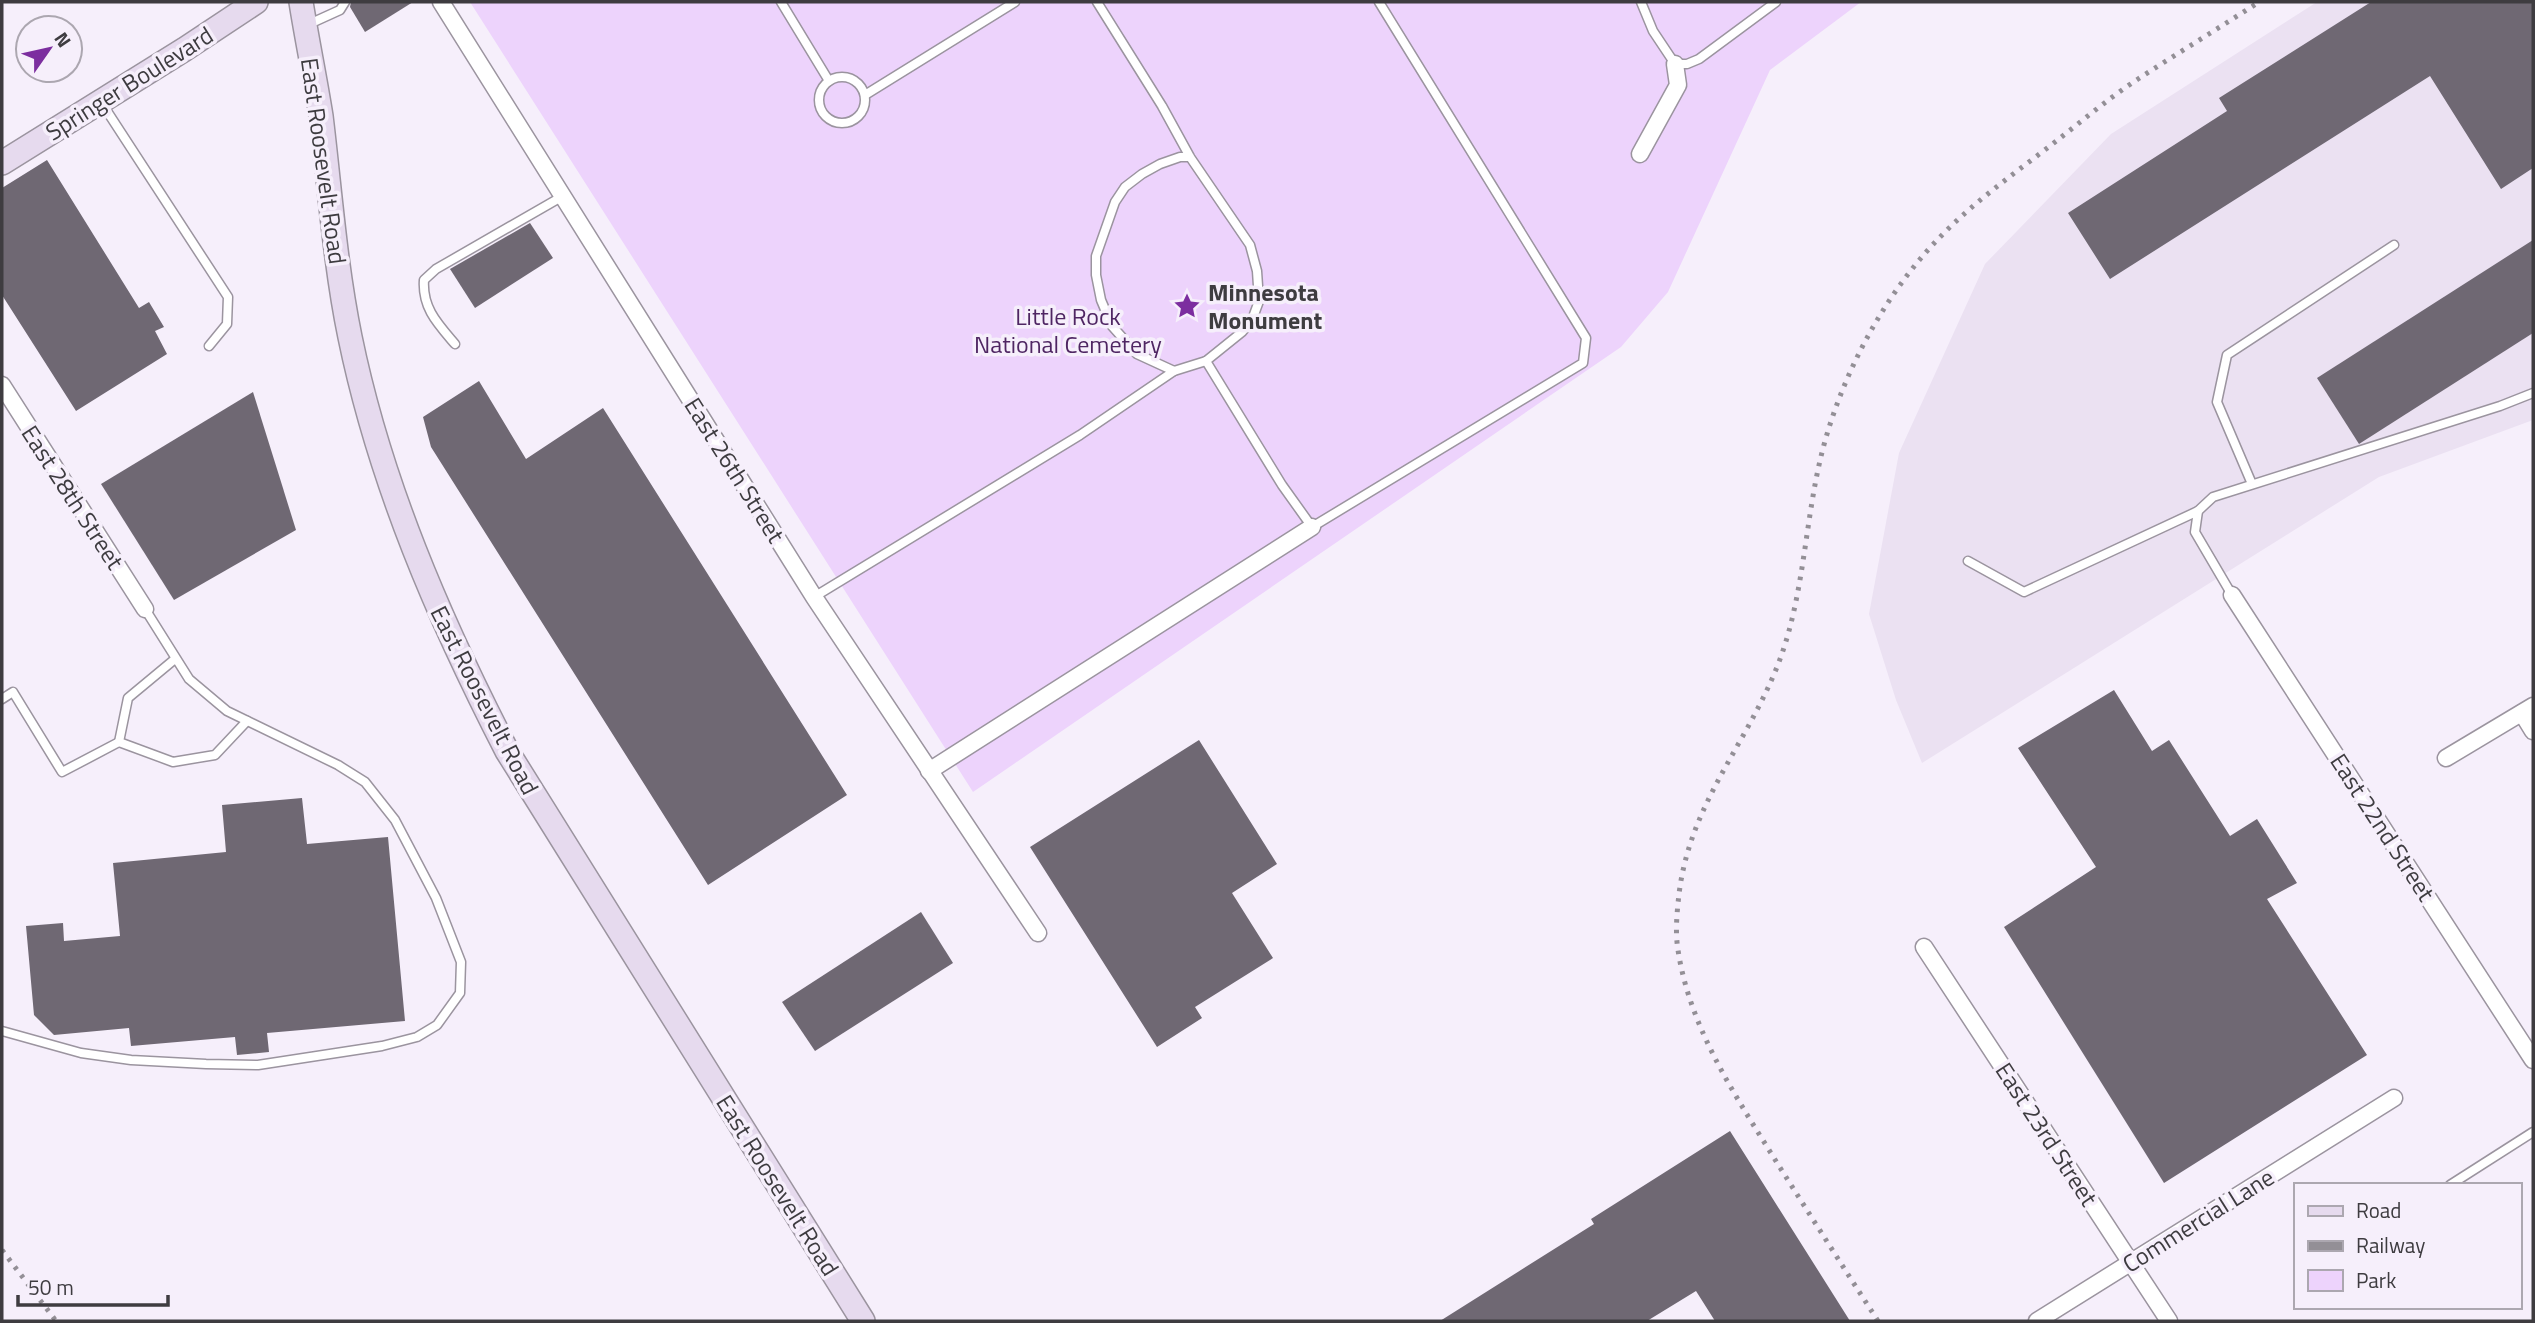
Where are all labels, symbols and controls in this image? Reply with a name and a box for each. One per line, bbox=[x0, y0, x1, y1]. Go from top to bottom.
north arrow bbox=[14, 14, 84, 84]
street label: Springer Boulevard bbox=[38, 17, 220, 149]
text: N bbox=[48, 26, 79, 53]
street label: East Roosevelt Road bbox=[292, 56, 356, 266]
place label: Minnesota Monument bbox=[1208, 274, 1322, 338]
place icon: Minnesota Monument bbox=[1172, 291, 1202, 321]
park label: Little Rock National Cemetery bbox=[974, 298, 1162, 362]
street label: East 26th Street bbox=[676, 390, 794, 550]
street label: East 28th Street bbox=[13, 418, 133, 577]
street label: East Roosevelt Road bbox=[422, 599, 548, 801]
street label: East 22nd Street bbox=[2322, 746, 2445, 908]
street label: East 23rd Street bbox=[1987, 1055, 2107, 1213]
street label: East Roosevelt Road bbox=[708, 1087, 848, 1283]
street label: Commercial Lane bbox=[2115, 1159, 2281, 1281]
legend bbox=[2294, 1183, 2521, 1309]
text: Road bbox=[2356, 1194, 2401, 1226]
text: Railway bbox=[2356, 1229, 2425, 1261]
scale bar bbox=[18, 1264, 168, 1308]
text: Park bbox=[2356, 1264, 2396, 1296]
text: 50 m bbox=[28, 1271, 74, 1303]

